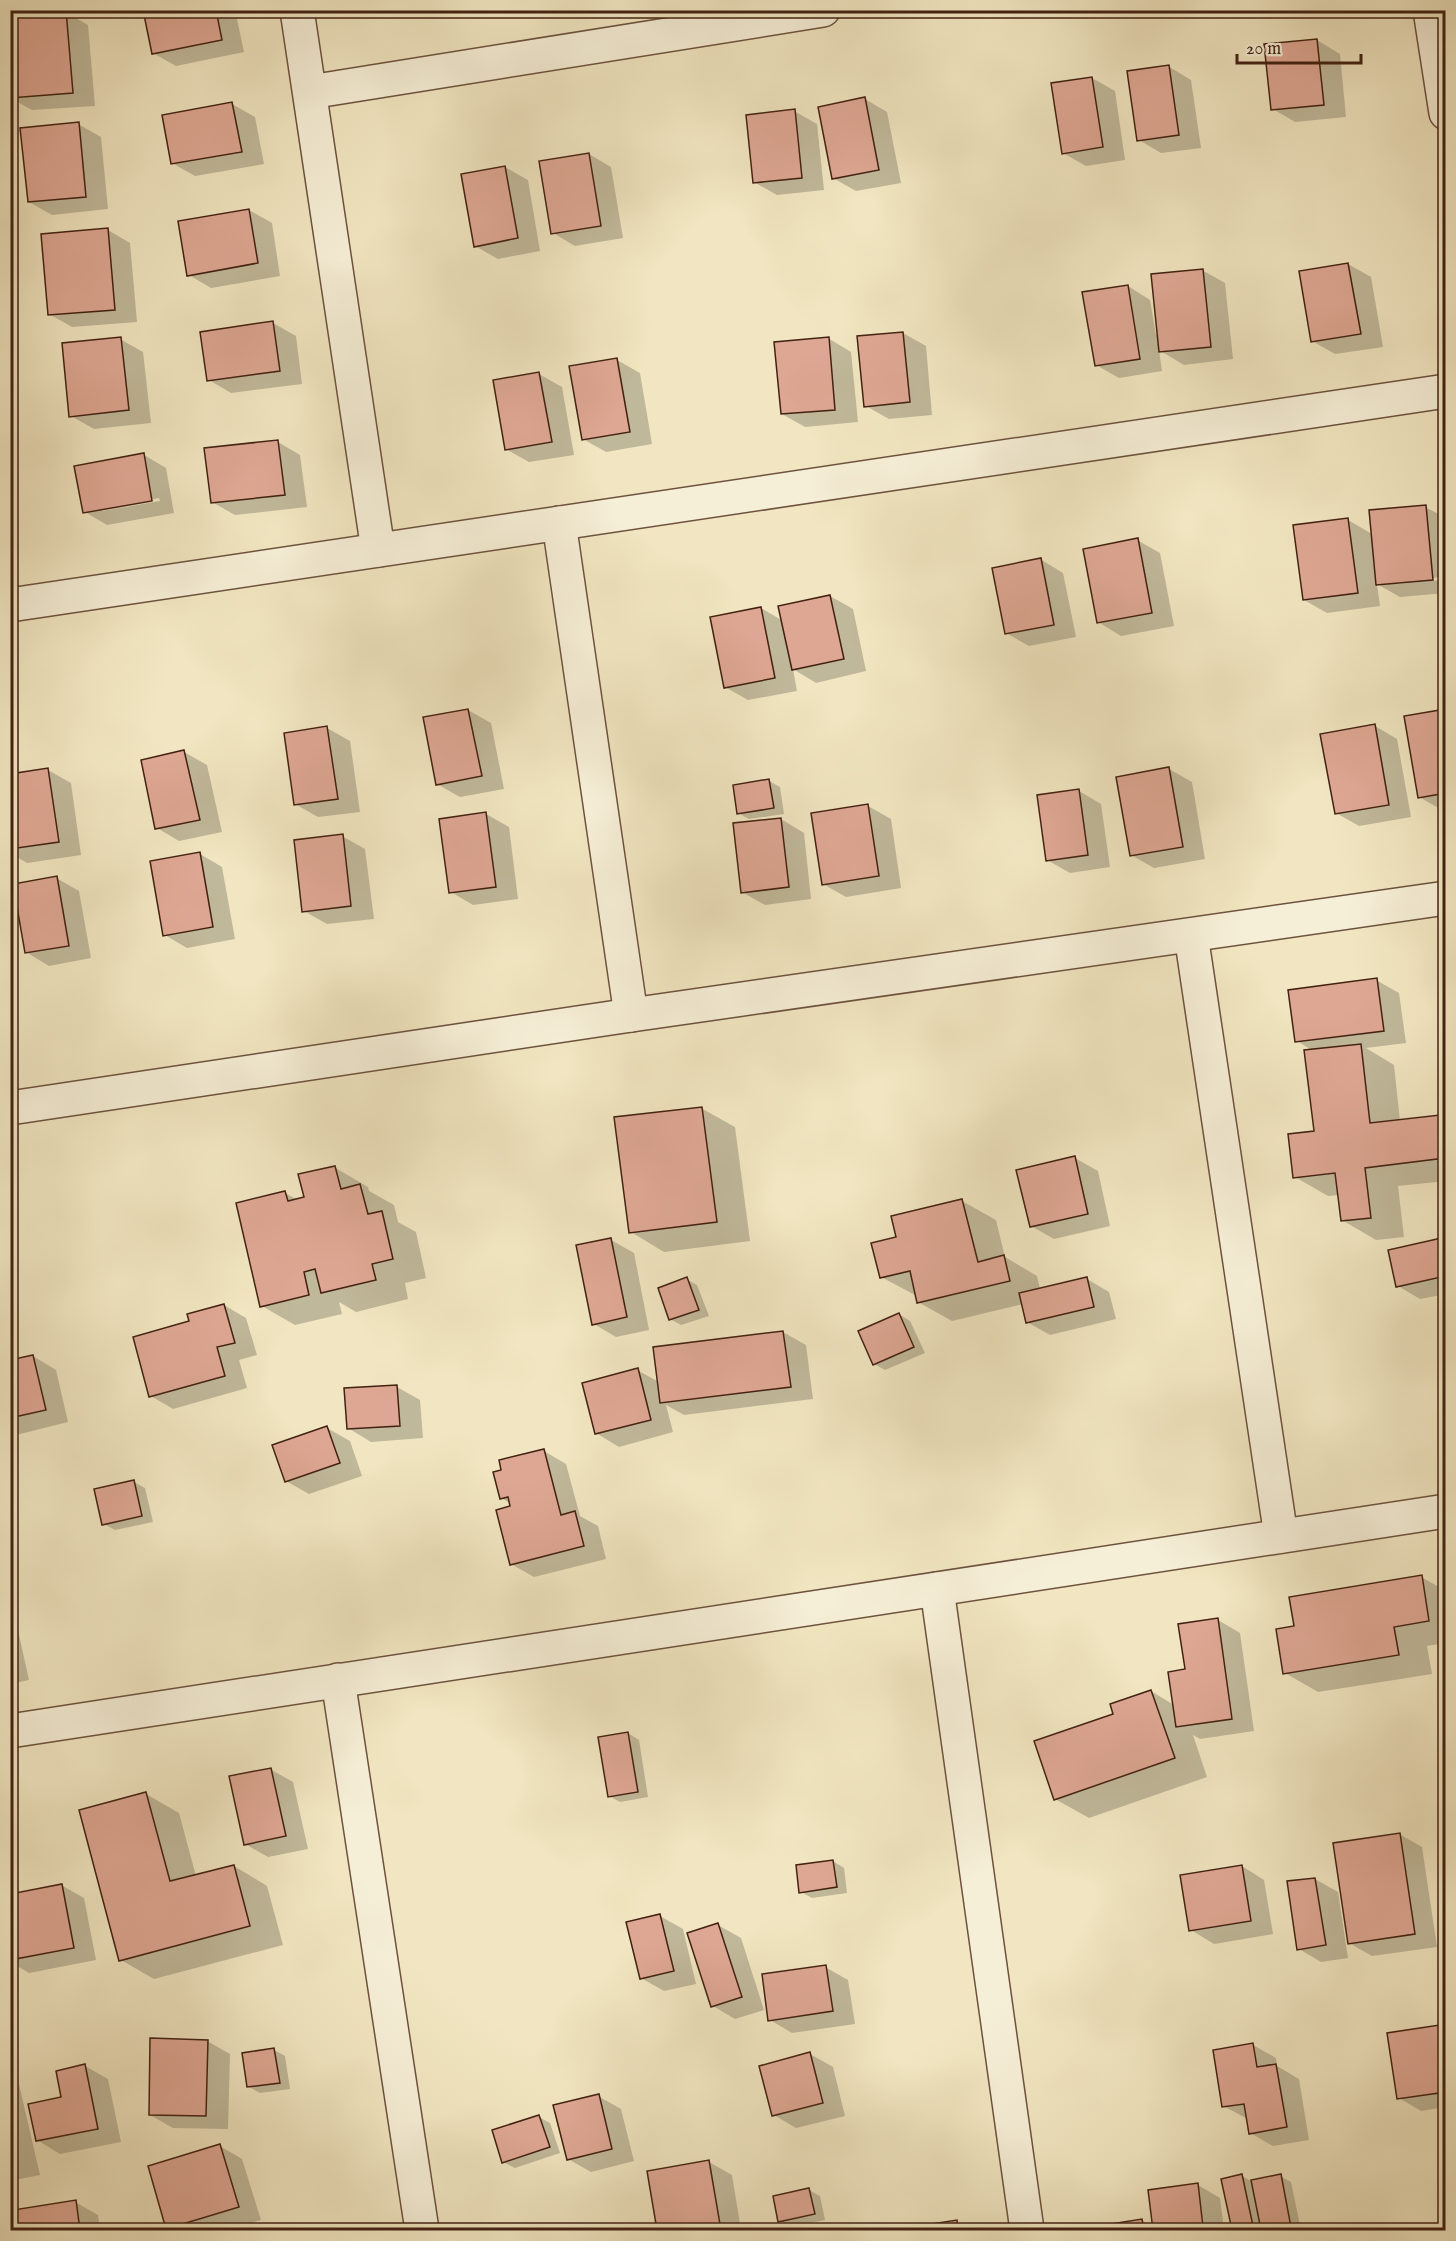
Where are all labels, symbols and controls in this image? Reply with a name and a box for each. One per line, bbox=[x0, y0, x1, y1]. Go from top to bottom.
scale bar bbox=[1237, 27, 1362, 65]
text: 20 m bbox=[1246, 38, 1281, 61]

